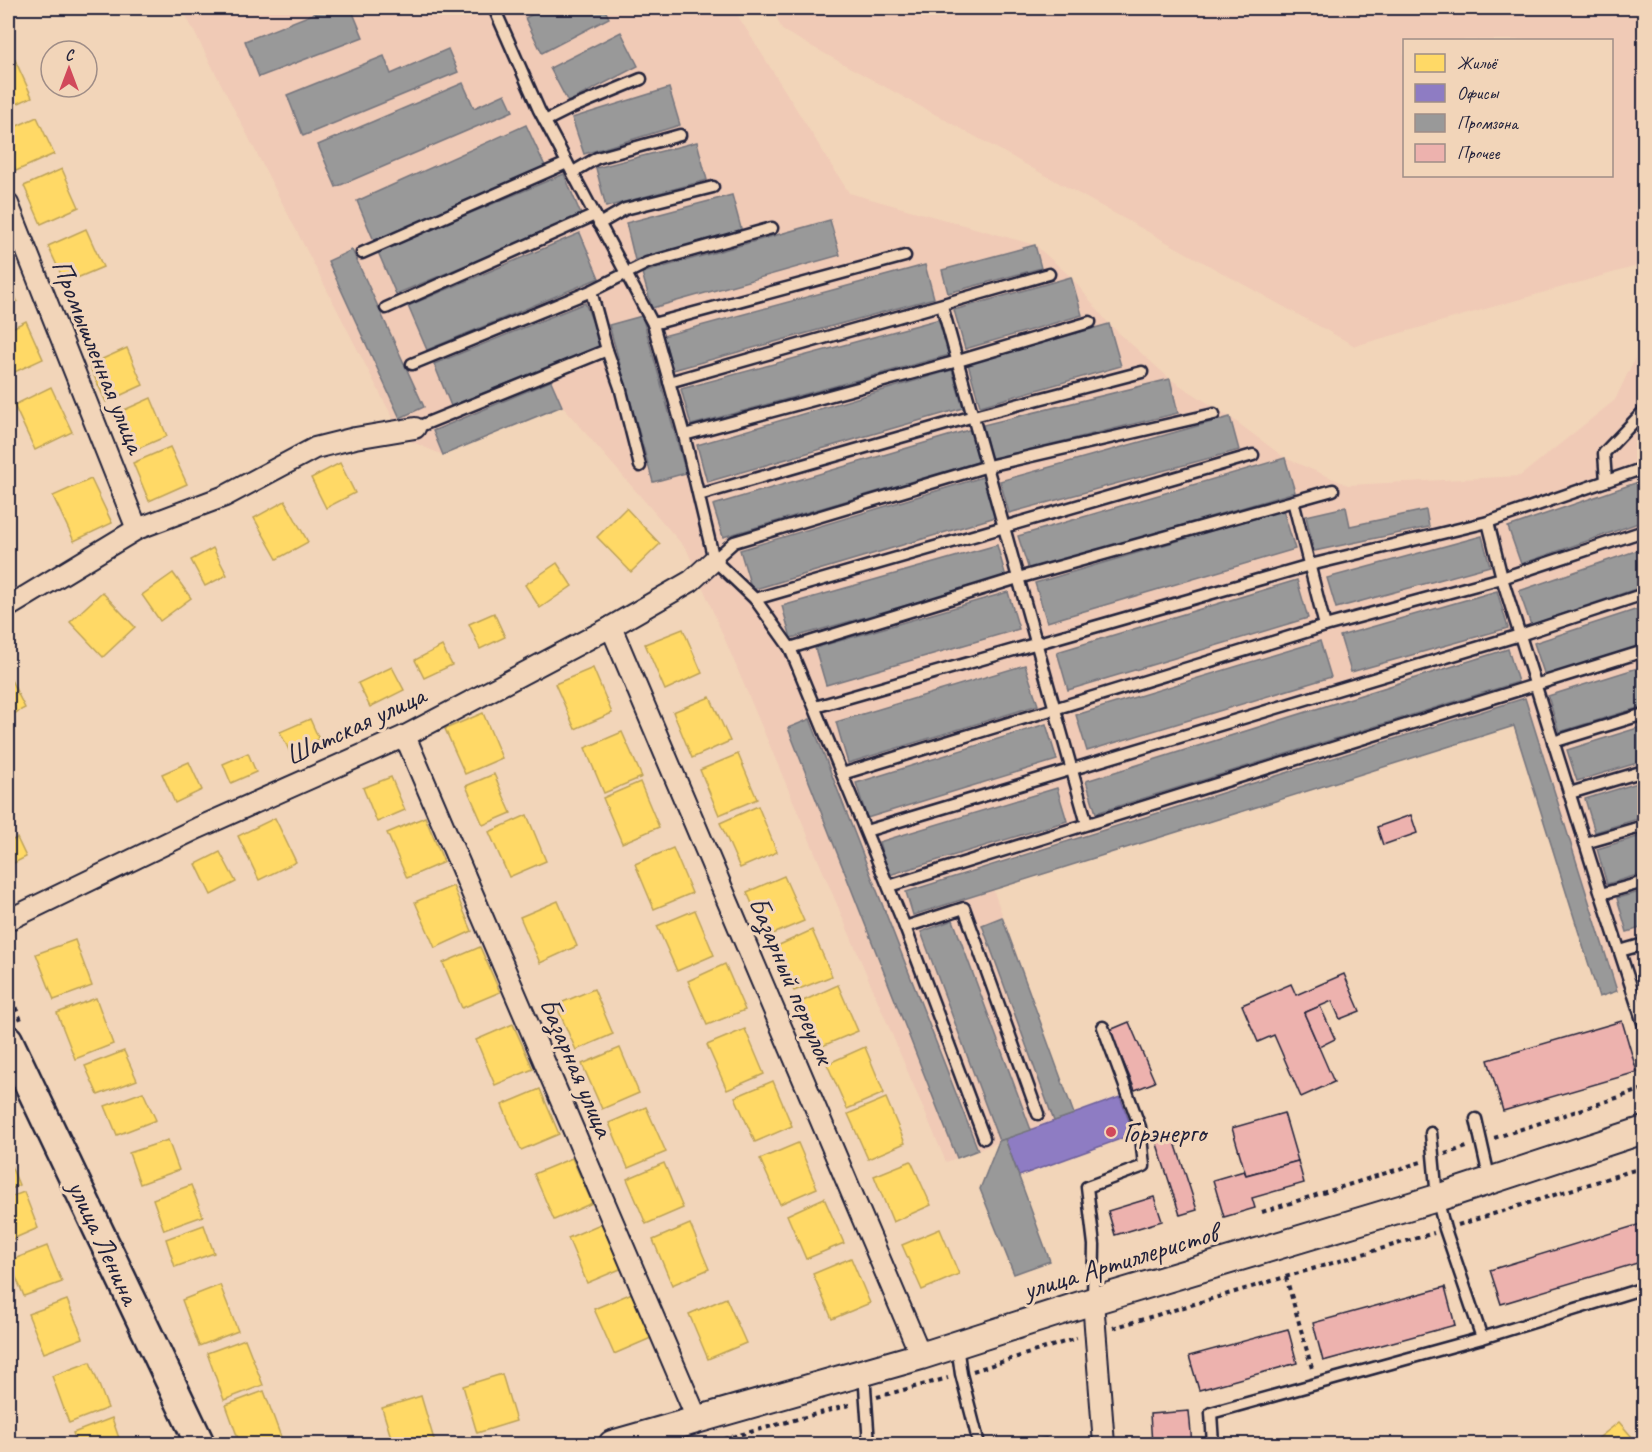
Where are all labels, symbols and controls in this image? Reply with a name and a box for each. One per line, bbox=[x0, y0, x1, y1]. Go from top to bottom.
north arrow bbox=[39, 39, 99, 99]
legend bbox=[1403, 39, 1613, 177]
text: С bbox=[65, 45, 75, 65]
text: Жильё bbox=[1457, 52, 1499, 74]
text: Офисы bbox=[1457, 82, 1500, 104]
text: Промзона bbox=[1457, 112, 1519, 134]
text: Прочее bbox=[1457, 142, 1500, 164]
street label: Промышленная улица bbox=[44, 254, 155, 460]
street label: Шатская улица bbox=[279, 676, 433, 773]
street label: Базарный переулок bbox=[740, 891, 844, 1072]
street label: Базарная улица bbox=[531, 992, 623, 1144]
place label: Горэнерго bbox=[1123, 1115, 1209, 1150]
marker: Горэнерго bbox=[1104, 1125, 1118, 1139]
street label: улица Ленина bbox=[59, 1172, 149, 1312]
street label: улица Артиллеристов bbox=[1017, 1213, 1228, 1308]

